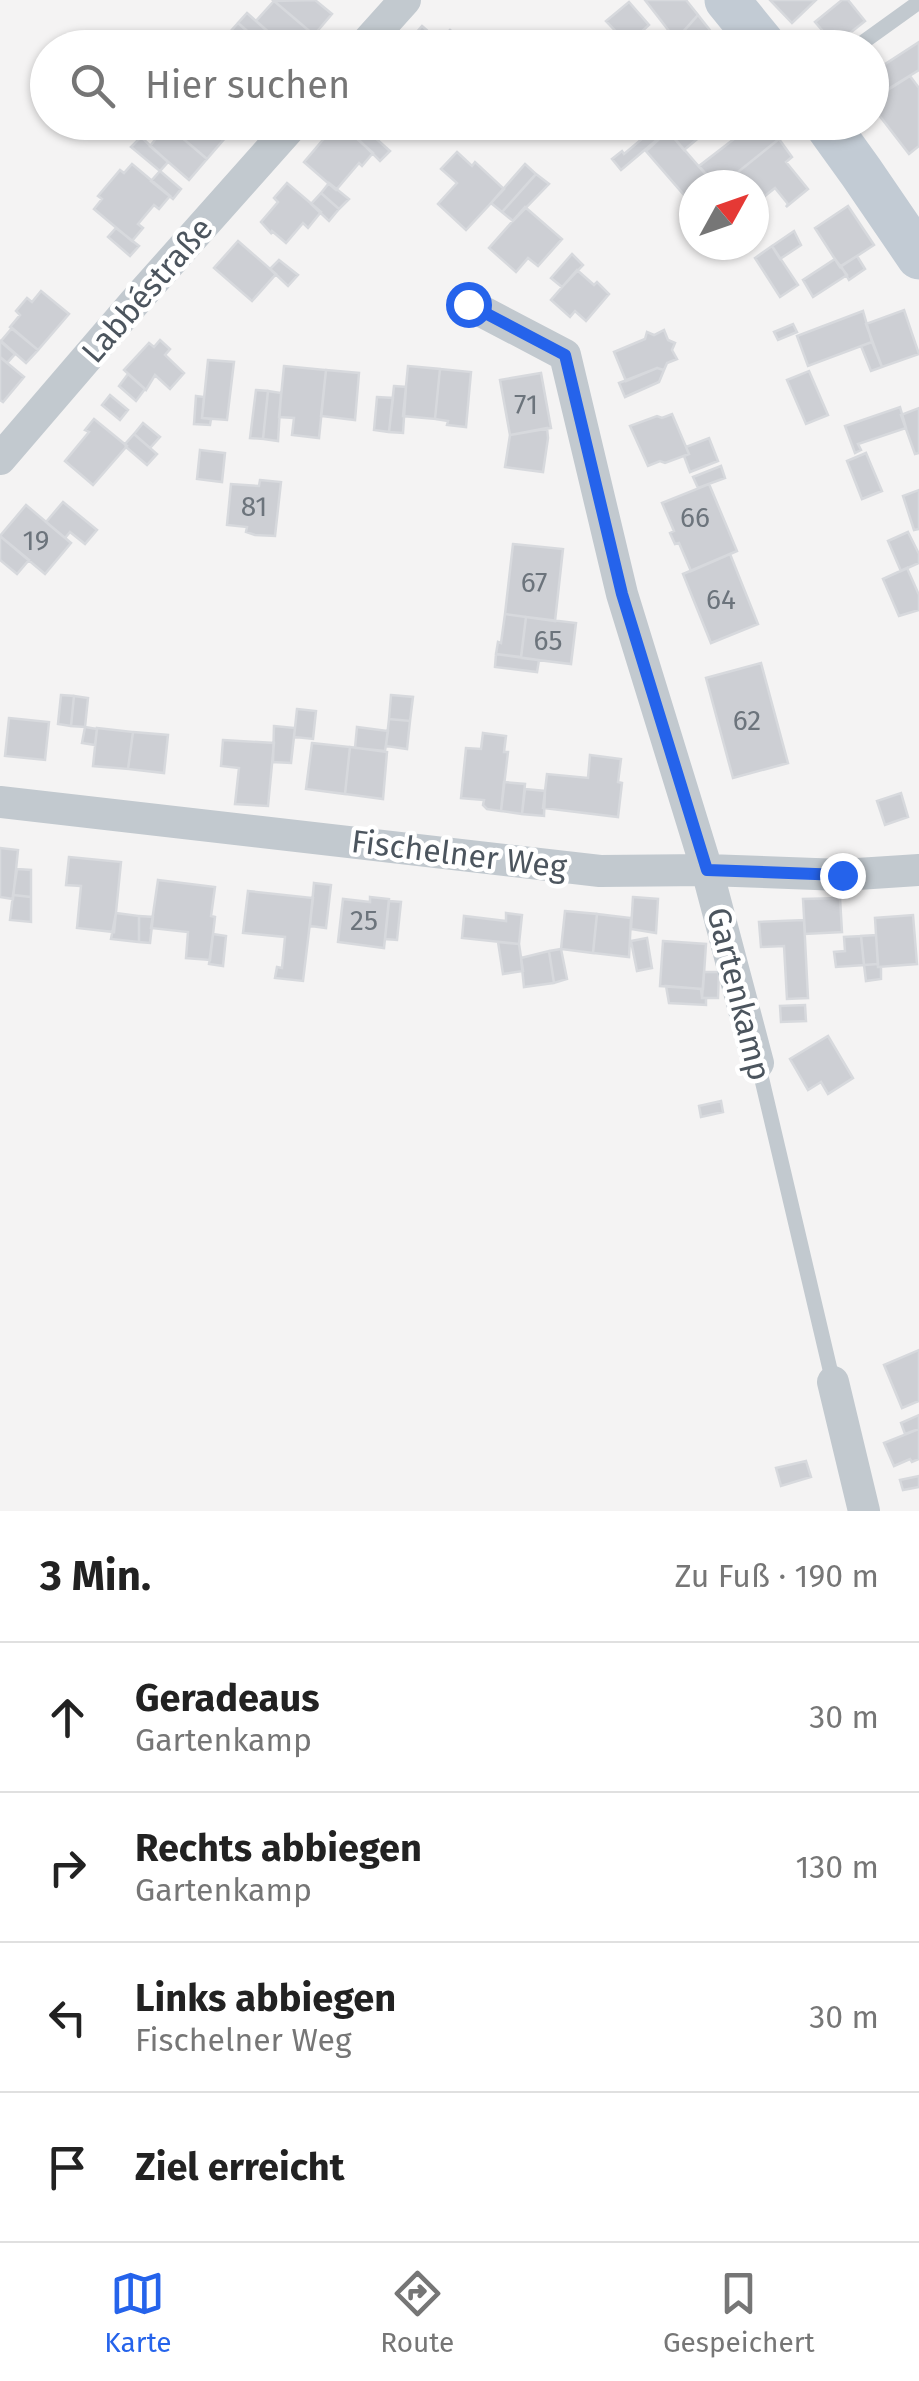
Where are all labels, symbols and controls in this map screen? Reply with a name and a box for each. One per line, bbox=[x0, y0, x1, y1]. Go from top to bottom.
search box bbox=[30, 30, 889, 140]
icon: search bbox=[65, 58, 120, 113]
text: Hier suchen bbox=[145, 62, 350, 108]
north arrow bbox=[679, 170, 769, 260]
street label: Labbéstraße bbox=[74, 210, 220, 370]
route start bbox=[446, 282, 492, 328]
house number: 71 bbox=[514, 388, 538, 421]
house number: 81 bbox=[241, 490, 267, 523]
house number: 66 bbox=[680, 501, 710, 534]
house number: 19 bbox=[23, 524, 49, 557]
house number: 67 bbox=[521, 566, 547, 599]
house number: 64 bbox=[706, 583, 736, 616]
house number: 65 bbox=[534, 624, 562, 657]
house number: 62 bbox=[733, 704, 761, 737]
street label: Fischelner Weg bbox=[349, 822, 569, 886]
route end bbox=[820, 853, 866, 899]
house number: 25 bbox=[350, 904, 378, 937]
street label: Gartenkamp bbox=[699, 904, 779, 1084]
text: 3 Min. bbox=[40, 1551, 151, 1601]
text: Zu Fuß · 190 m bbox=[675, 1557, 879, 1595]
text: Geradeaus bbox=[135, 1675, 320, 1721]
icon: ahead bbox=[40, 1690, 95, 1745]
text: 30 m bbox=[809, 1698, 879, 1736]
text: Gartenkamp bbox=[135, 1721, 312, 1759]
text: Rechts abbiegen bbox=[135, 1825, 422, 1871]
icon: right bbox=[40, 1840, 95, 1895]
text: 130 m bbox=[795, 1848, 879, 1886]
text: Gartenkamp bbox=[135, 1871, 312, 1909]
text: Links abbiegen bbox=[135, 1975, 396, 2021]
icon: left bbox=[40, 1990, 95, 2045]
text: 30 m bbox=[809, 1998, 879, 2036]
text: Fischelner Weg bbox=[135, 2021, 352, 2059]
icon: arrive bbox=[40, 2140, 95, 2195]
text: Ziel erreicht bbox=[135, 2144, 344, 2190]
tab: Karte bbox=[104, 2266, 172, 2359]
tab: Route bbox=[380, 2266, 454, 2359]
tab: Gespeichert bbox=[663, 2266, 815, 2359]

